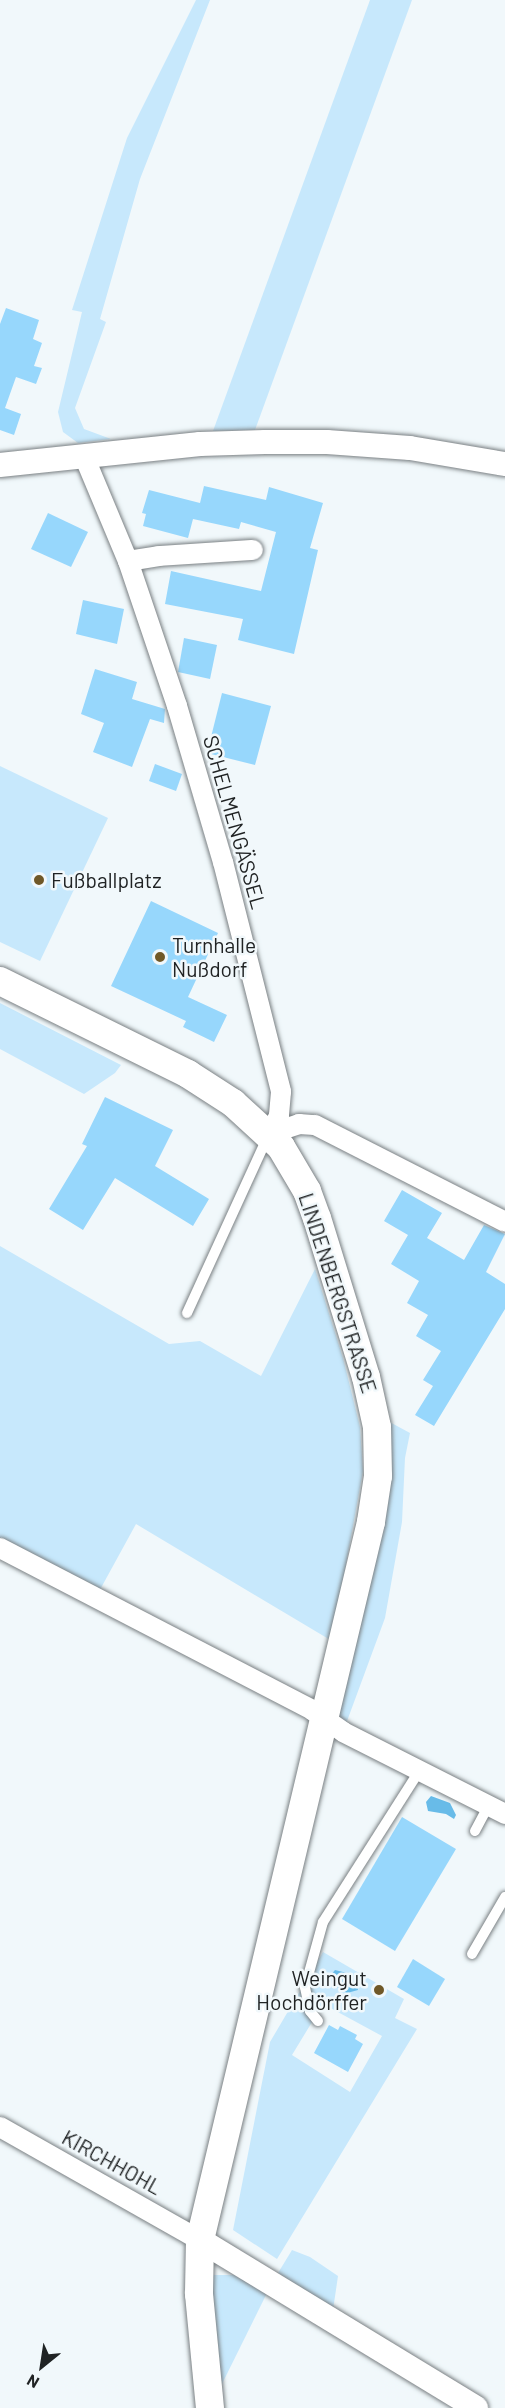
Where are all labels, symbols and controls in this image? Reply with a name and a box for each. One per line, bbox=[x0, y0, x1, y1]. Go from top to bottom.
street label: SCHELMENGÄSSEL bbox=[198, 732, 272, 912]
place label: Fußballplatz bbox=[51, 867, 161, 893]
marker: Fußballplatz bbox=[32, 873, 46, 887]
place label: Turnhalle Nußdorf bbox=[172, 932, 256, 982]
marker: Turnhalle Nußdorf bbox=[153, 950, 167, 964]
street label: LINDENBERGSTRASSE bbox=[294, 1190, 382, 1396]
place label: Weingut Hochdörffer bbox=[256, 1965, 367, 2015]
marker: Weingut Hochdörffer bbox=[372, 1983, 386, 1997]
street label: KIRCHHOHL bbox=[58, 2124, 166, 2200]
north arrow bbox=[12, 2336, 72, 2396]
text: N bbox=[23, 2371, 42, 2393]

